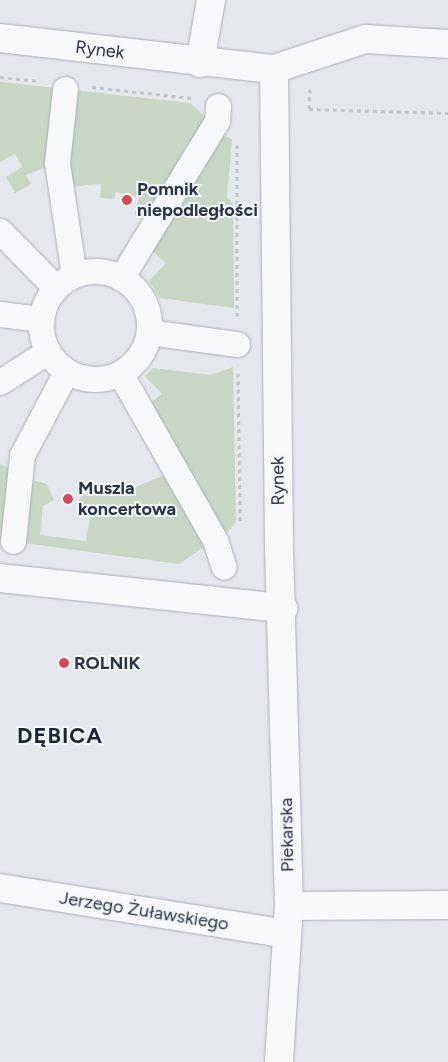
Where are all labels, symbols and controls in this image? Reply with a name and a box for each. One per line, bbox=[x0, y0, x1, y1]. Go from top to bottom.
street label: Rynek bbox=[74, 36, 126, 64]
place label: Pomnik niepodległości bbox=[137, 179, 258, 222]
marker: Pomnik niepodległości bbox=[121, 194, 133, 206]
street label: Rynek bbox=[267, 456, 289, 506]
place label: Muszla koncertowa bbox=[78, 478, 176, 520]
marker: Muszla koncertowa bbox=[62, 493, 74, 505]
place label: ROLNIK bbox=[74, 652, 141, 674]
marker: ROLNIK bbox=[58, 657, 70, 669]
district label: DĘBICA bbox=[16, 723, 104, 749]
street label: Piekarska bbox=[276, 798, 298, 872]
street label: Jerzego Żuławskiego bbox=[58, 887, 230, 935]

